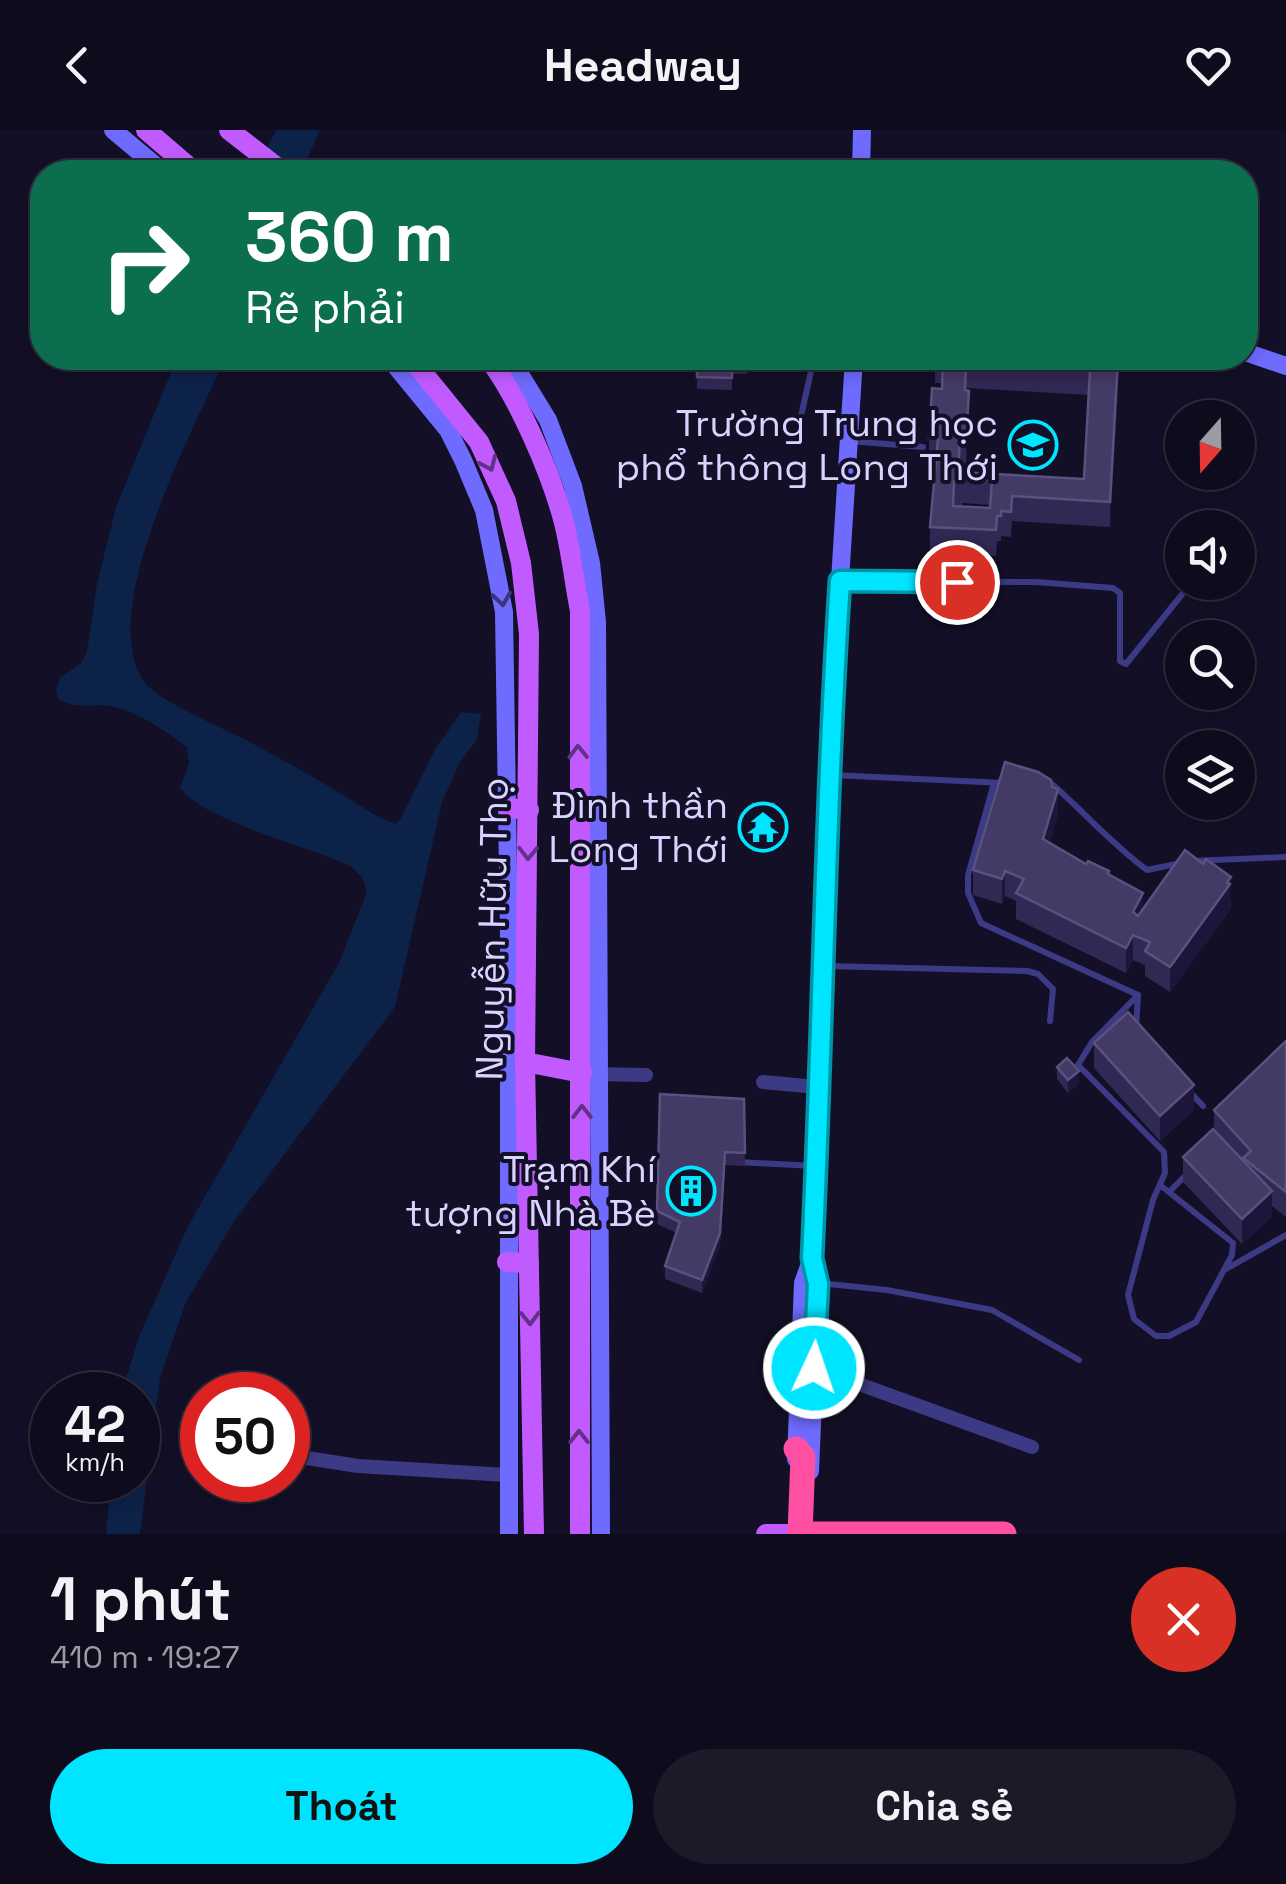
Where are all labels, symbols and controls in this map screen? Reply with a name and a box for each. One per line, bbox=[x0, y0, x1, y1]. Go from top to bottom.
text: Headway bbox=[544, 37, 742, 94]
icon: back bbox=[50, 38, 105, 93]
icon: heart bbox=[1181, 38, 1236, 93]
text: 360 m bbox=[245, 192, 454, 281]
icon: right bbox=[80, 200, 210, 330]
text: Rẽ phải bbox=[245, 279, 405, 336]
place label: Trường Trung học phổ thông Long Thới bbox=[616, 399, 998, 491]
north arrow bbox=[1165, 400, 1255, 490]
map controls bbox=[1165, 400, 1255, 820]
school or university icon: Trường Trung học phổ thông Long Thới bbox=[1007, 419, 1059, 471]
one-way arrow bbox=[477, 454, 497, 472]
button: sound bbox=[1165, 510, 1255, 600]
pin bbox=[915, 540, 1000, 625]
icon: arrive bbox=[930, 555, 985, 610]
one-way arrow bbox=[491, 591, 512, 607]
button: search bbox=[1165, 620, 1255, 710]
button: layers bbox=[1165, 730, 1255, 820]
one-way arrow bbox=[568, 743, 589, 759]
street label: Nguyễn Hữu Thọ bbox=[465, 777, 519, 1081]
place label: Đình thần Long Thới bbox=[548, 781, 728, 873]
temple icon: Đình thần Long Thới bbox=[737, 801, 789, 853]
one-way arrow bbox=[517, 846, 539, 861]
one-way arrow bbox=[571, 1103, 593, 1118]
place label: Trạm Khí tượng Nhà Bè bbox=[405, 1145, 657, 1237]
building icon: Trạm Khí tượng Nhà Bè bbox=[665, 1165, 717, 1217]
one-way arrow bbox=[519, 1310, 540, 1326]
position arrow bbox=[762, 1316, 866, 1420]
speed limit sign: 50 bbox=[180, 1372, 310, 1502]
text: 42 bbox=[64, 1393, 126, 1457]
one-way arrow bbox=[569, 1428, 590, 1444]
text: km/h bbox=[65, 1446, 125, 1478]
text: 1 phút bbox=[50, 1561, 231, 1638]
button: close bbox=[1131, 1567, 1236, 1672]
text: 410 m · 19:27 bbox=[50, 1637, 239, 1677]
button: Thoát bbox=[50, 1749, 633, 1864]
button: Chia sẻ bbox=[653, 1749, 1236, 1864]

